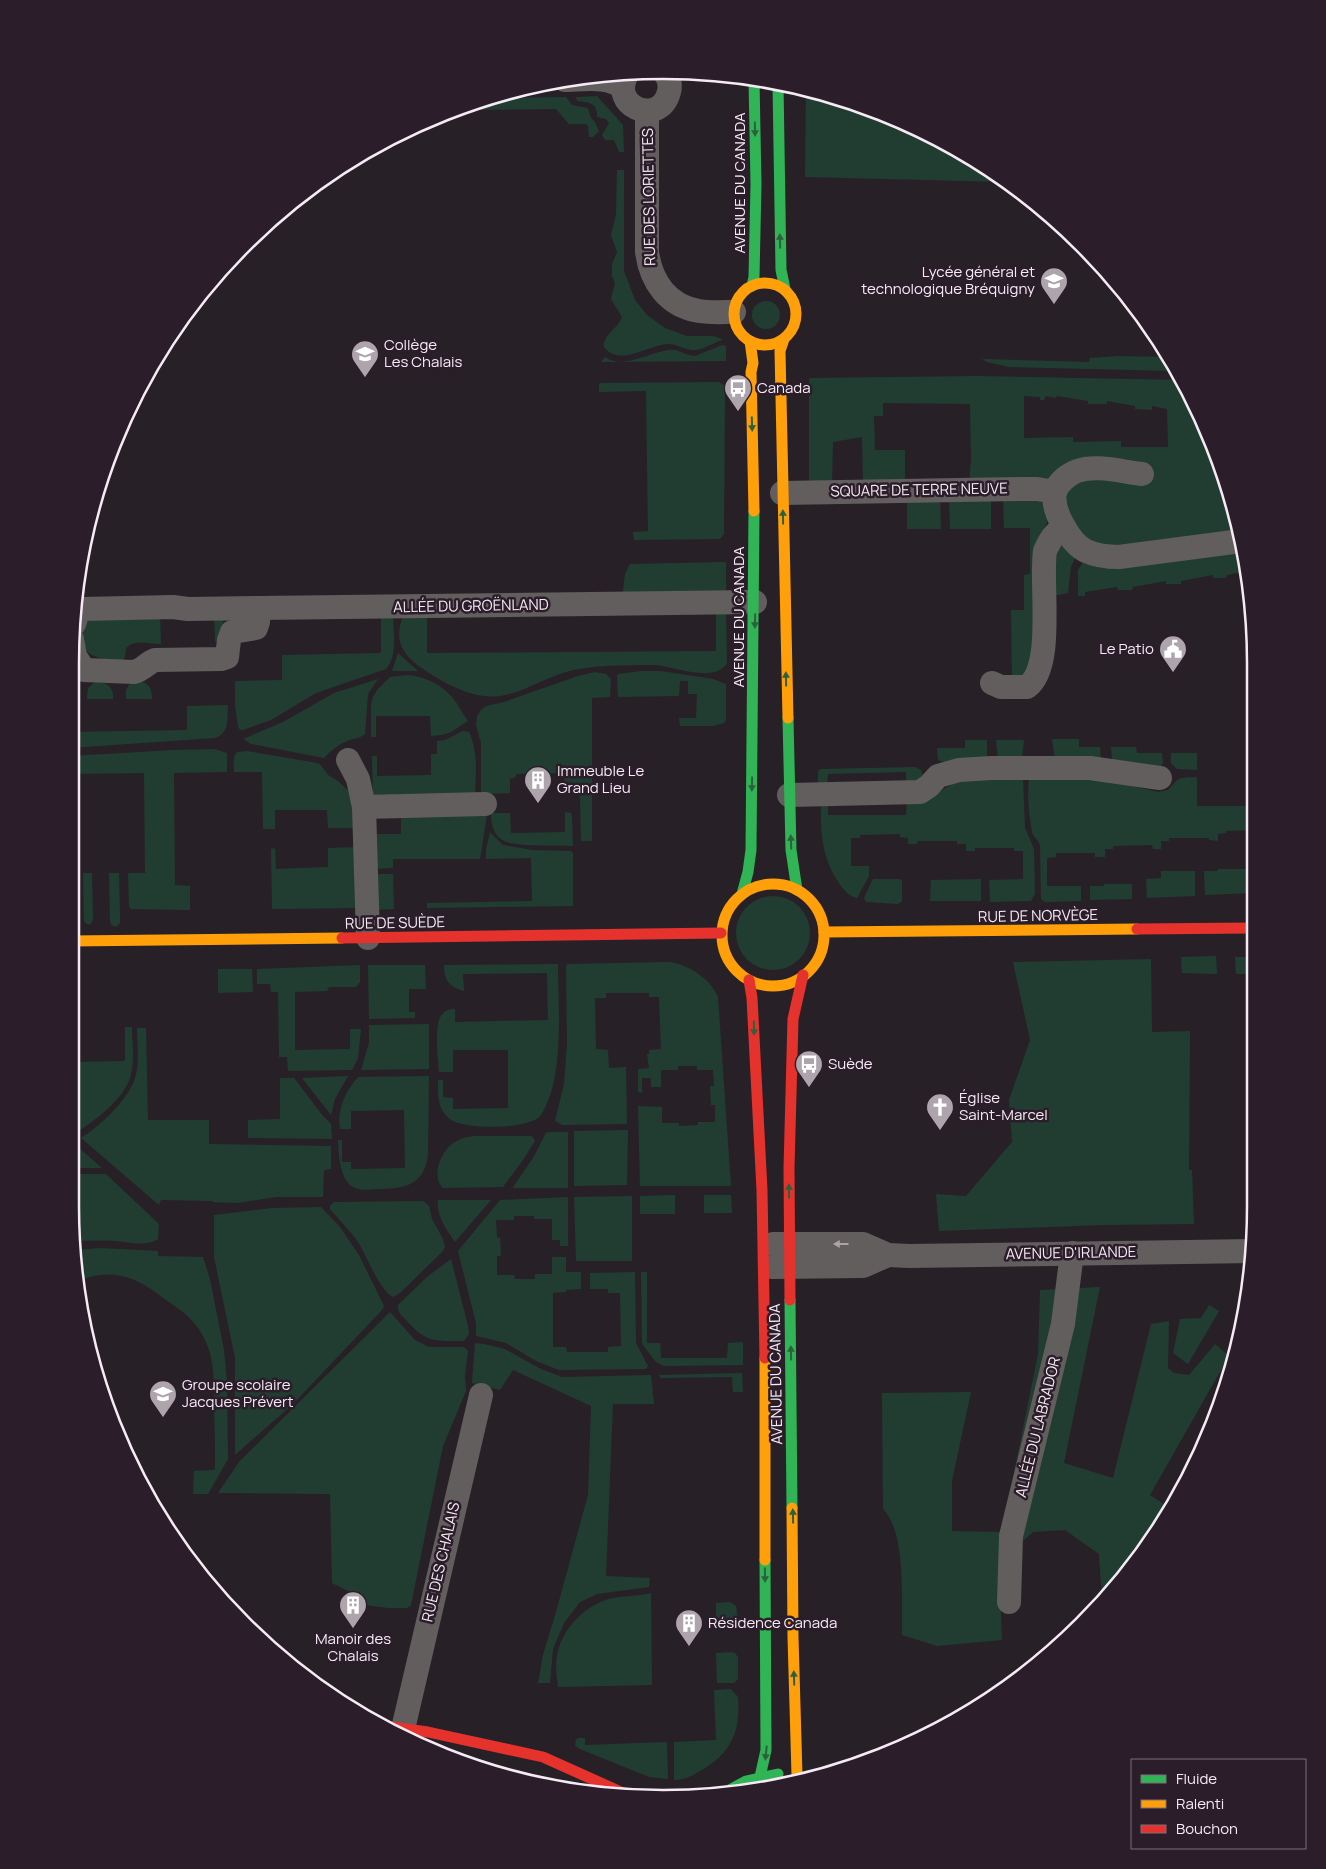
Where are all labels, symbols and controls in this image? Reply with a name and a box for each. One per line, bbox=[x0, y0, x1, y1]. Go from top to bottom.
street label: AVENUE DU CANADA bbox=[729, 112, 750, 253]
one-way arrow bbox=[751, 121, 759, 137]
street label: RUE DES LORIETTES bbox=[637, 128, 660, 266]
one-way arrow bbox=[776, 232, 784, 248]
place label: Lycée général et technologique Bréquigny bbox=[861, 261, 1035, 299]
school or university icon: Lycée général et technologique Bréquigny bbox=[1039, 266, 1069, 305]
place label: Collège Les Chalais bbox=[384, 334, 463, 372]
school or university icon: Collège Les Chalais bbox=[350, 339, 380, 378]
bus stop icon: Canada bbox=[723, 373, 753, 412]
place label: Canada bbox=[757, 377, 811, 398]
one-way arrow bbox=[748, 416, 756, 432]
street label: SQUARE DE TERRE NEUVE bbox=[830, 477, 1008, 502]
one-way arrow bbox=[778, 508, 786, 524]
street label: AVENUE DU CANADA bbox=[728, 546, 749, 687]
street label: ALLÉE DU GROËNLAND bbox=[393, 594, 549, 617]
one-way arrow bbox=[750, 614, 758, 630]
public building icon: Le Patio bbox=[1158, 634, 1188, 673]
place label: Le Patio bbox=[1099, 638, 1154, 659]
one-way arrow bbox=[782, 671, 790, 687]
place label: Immeuble Le Grand Lieu bbox=[557, 760, 644, 798]
building icon: Immeuble Le Grand Lieu bbox=[523, 765, 553, 804]
one-way arrow bbox=[748, 776, 756, 792]
one-way arrow bbox=[787, 833, 795, 849]
street label: RUE DE NORVÈGE bbox=[978, 904, 1098, 927]
street label: RUE DE SUÈDE bbox=[345, 911, 445, 934]
one-way arrow bbox=[750, 1020, 758, 1036]
bus stop icon: Suède bbox=[794, 1049, 824, 1088]
place label: Suède bbox=[828, 1053, 873, 1074]
place label: Église Saint-Marcel bbox=[959, 1087, 1048, 1125]
church icon: Église Saint-Marcel bbox=[925, 1092, 955, 1131]
one-way arrow bbox=[785, 1183, 793, 1199]
one-way arrow bbox=[833, 1240, 849, 1248]
street label: AVENUE D'IRLANDE bbox=[1005, 1241, 1137, 1264]
street label: AVENUE DU CANADA bbox=[764, 1303, 787, 1445]
one-way arrow bbox=[787, 1345, 795, 1361]
street label: ALLÉE DU LABRADOR bbox=[1010, 1354, 1065, 1499]
place label: Groupe scolaire Jacques Prévert bbox=[182, 1374, 293, 1412]
school or university icon: Groupe scolaire Jacques Prévert bbox=[148, 1379, 178, 1418]
street label: RUE DES CHALAIS bbox=[417, 1500, 465, 1624]
one-way arrow bbox=[789, 1508, 797, 1524]
one-way arrow bbox=[761, 1568, 769, 1584]
building icon: Manoir des Chalais bbox=[338, 1590, 368, 1629]
building icon: Résidence Canada bbox=[674, 1608, 704, 1647]
place label: Résidence Canada bbox=[708, 1612, 837, 1633]
place label: Manoir des Chalais bbox=[315, 1628, 391, 1666]
one-way arrow bbox=[790, 1670, 798, 1686]
one-way arrow bbox=[762, 1745, 770, 1761]
legend bbox=[1131, 1759, 1306, 1849]
text: Fluide bbox=[1176, 1768, 1217, 1789]
text: Ralenti bbox=[1176, 1793, 1224, 1814]
text: Bouchon bbox=[1176, 1818, 1238, 1839]

